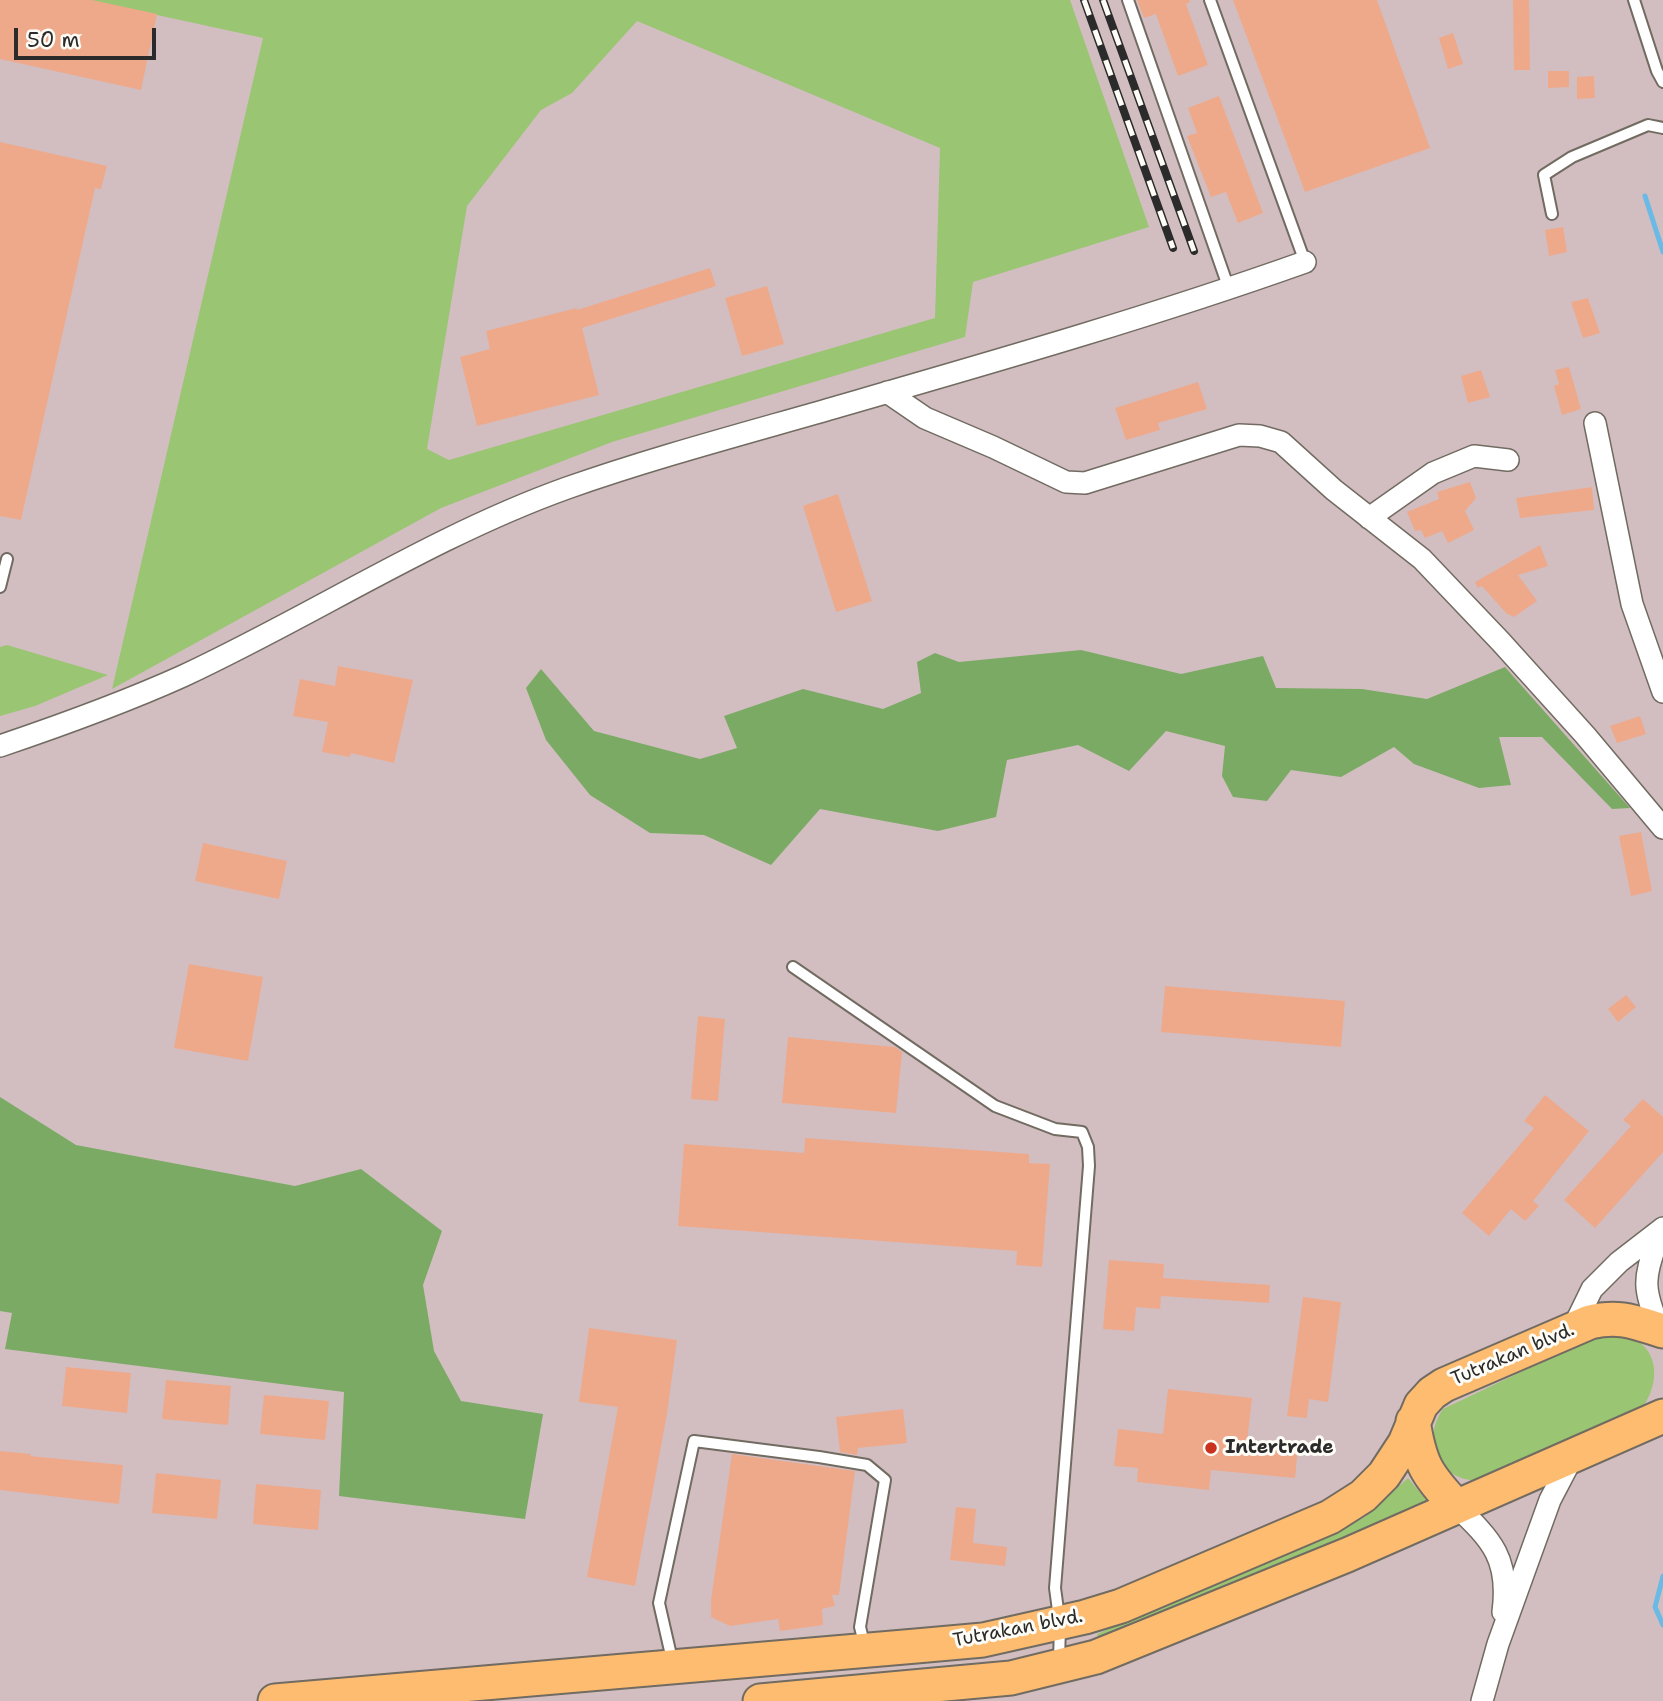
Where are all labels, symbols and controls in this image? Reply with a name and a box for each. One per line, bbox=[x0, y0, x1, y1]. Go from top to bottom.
scale bar bbox=[18, 14, 159, 58]
text: 50 m bbox=[27, 26, 80, 54]
street label: Tutrakan blvd. bbox=[1448, 1319, 1578, 1391]
place label: Intertrade bbox=[1225, 1437, 1334, 1459]
marker: Intertrade bbox=[1203, 1440, 1219, 1456]
street label: Tutrakan blvd. bbox=[951, 1605, 1085, 1653]

